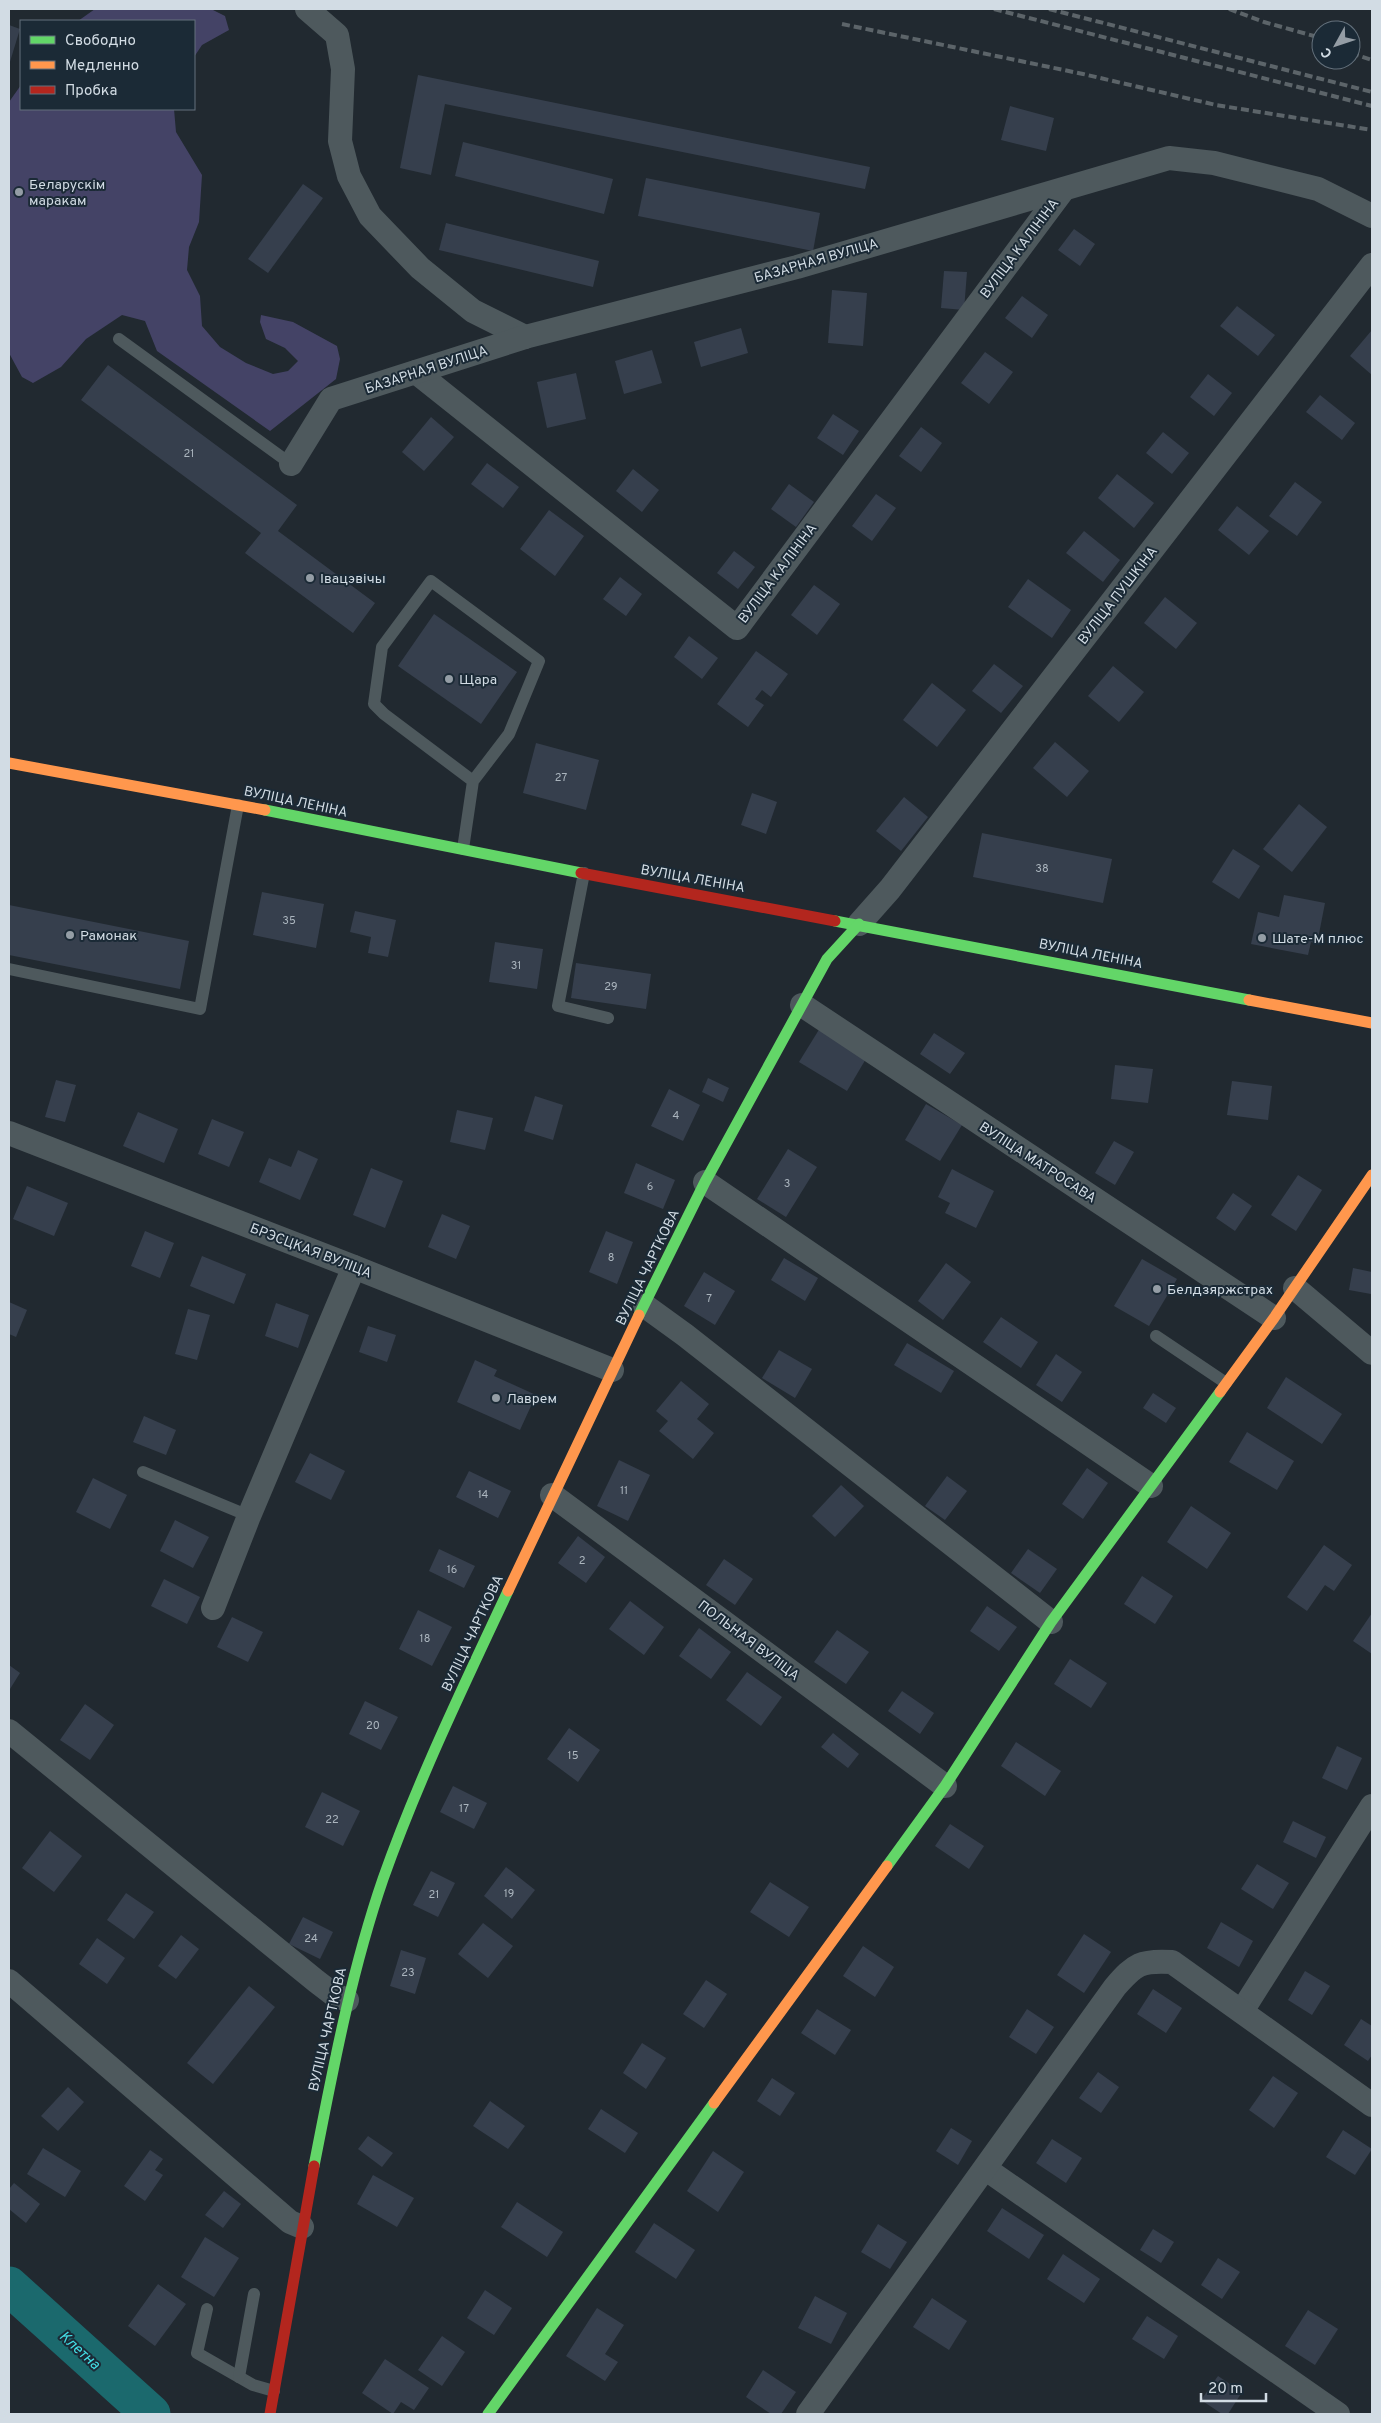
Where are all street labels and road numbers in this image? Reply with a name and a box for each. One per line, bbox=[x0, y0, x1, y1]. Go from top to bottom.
street label: ВУЛІЦА КАЛІНІНА bbox=[977, 196, 1063, 302]
street label: БАЗАРНАЯ ВУЛІЦА bbox=[753, 236, 880, 287]
street label: БАЗАРНАЯ ВУЛІЦА bbox=[363, 343, 490, 398]
street label: ВУЛІЦА КАЛІНІНА bbox=[735, 521, 821, 627]
street label: ВУЛІЦА ПУШКІНА bbox=[1075, 544, 1162, 648]
street label: ВУЛІЦА ЛЕНІНА bbox=[242, 783, 349, 822]
street label: ВУЛІЦА ЛЕНІНА bbox=[639, 862, 746, 897]
street label: ВУЛІЦА ЛЕНІНА bbox=[1037, 936, 1144, 973]
street label: ВУЛІЦА МАТРОСАВА bbox=[975, 1119, 1099, 1207]
street label: ВУЛІЦА ЧАРТКОВА bbox=[613, 1207, 684, 1328]
street label: БРЭСЦКАЯ ВУЛІЦА bbox=[247, 1220, 374, 1282]
street label: ВУЛІЦА ЧАРТКОВА bbox=[439, 1573, 508, 1695]
street label: ПОЛЬНАЯ ВУЛІЦА bbox=[694, 1597, 802, 1685]
street label: ВУЛІЦА ЧАРТКОВА bbox=[306, 1966, 351, 2093]

